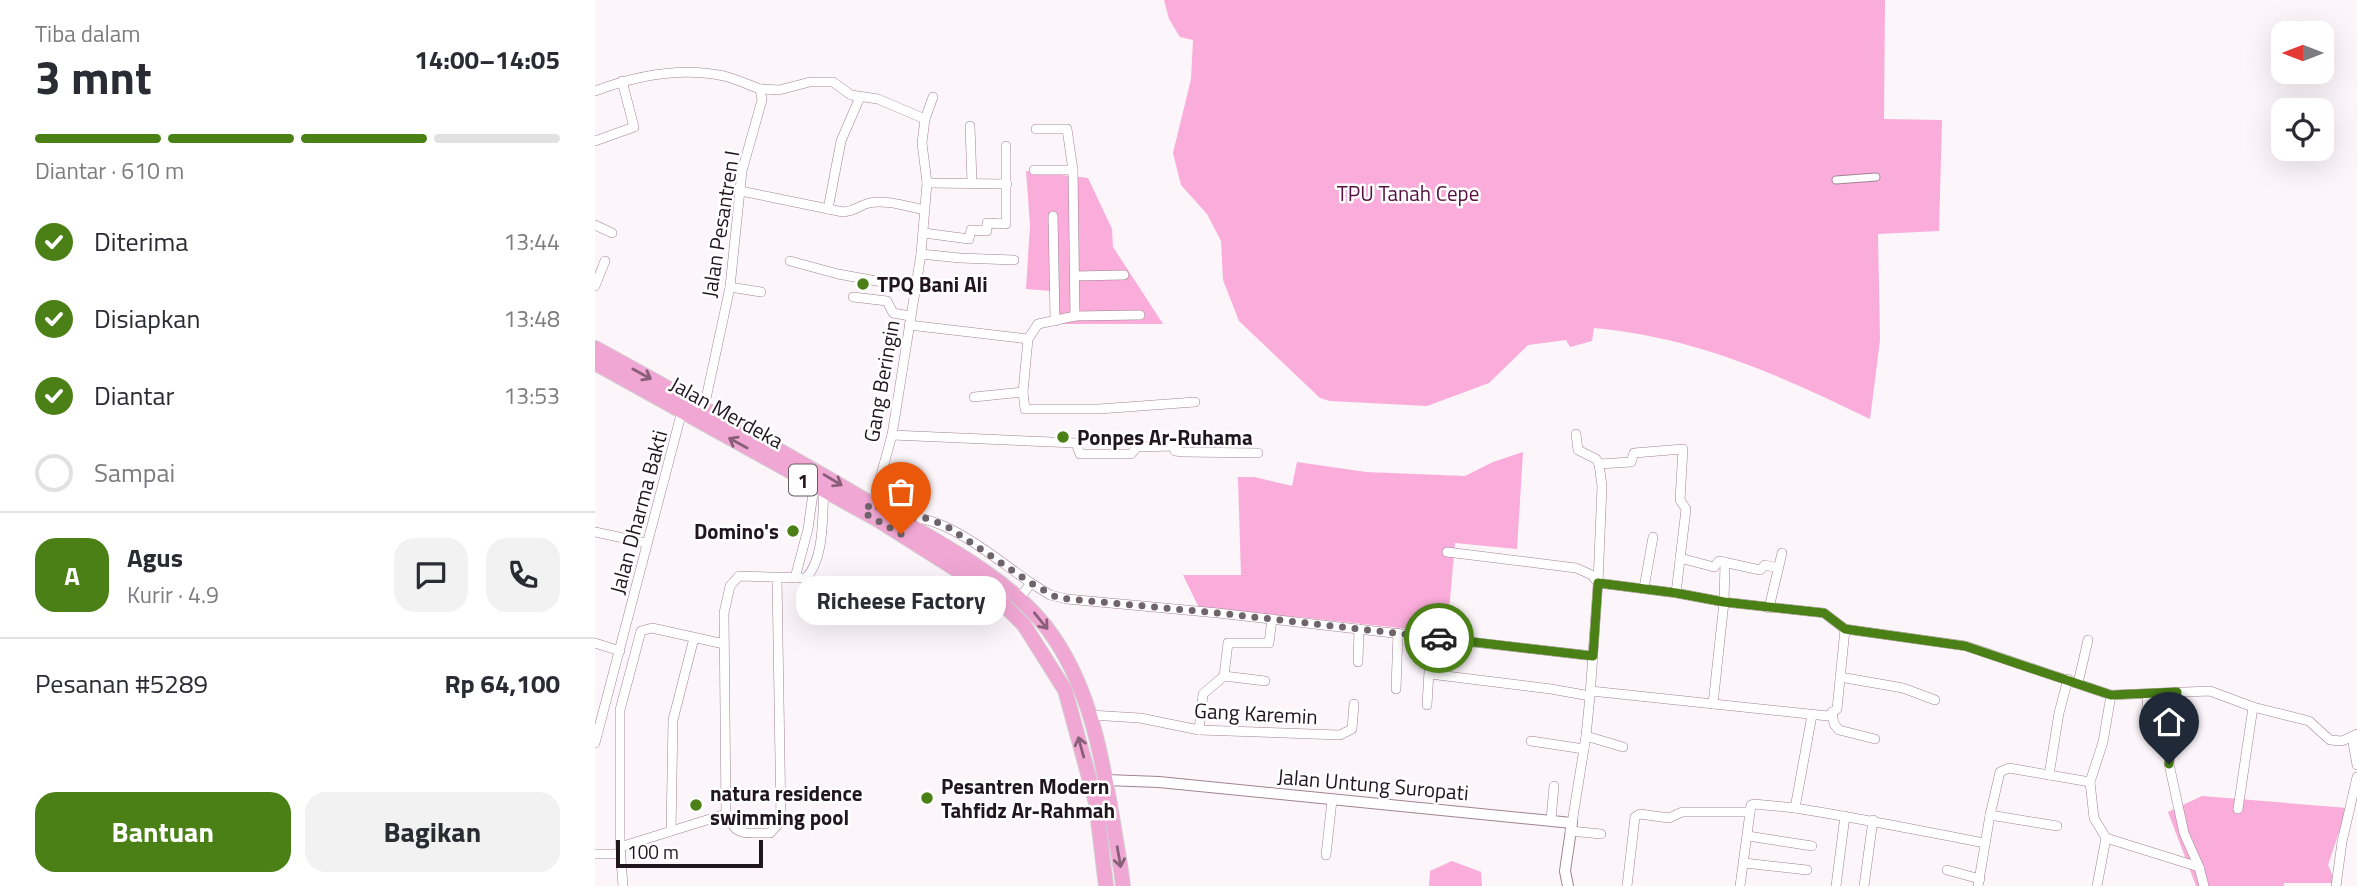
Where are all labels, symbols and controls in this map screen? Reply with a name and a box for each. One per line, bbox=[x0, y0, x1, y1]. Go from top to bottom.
text: Tiba dalam bbox=[35, 16, 141, 51]
north arrow bbox=[2271, 21, 2335, 84]
map controls bbox=[2271, 21, 2334, 161]
text: 14:00–14:05 bbox=[414, 40, 560, 79]
text: 3 mnt bbox=[35, 42, 152, 112]
button: locate bbox=[2271, 98, 2334, 161]
street label: Jalan Pesantren I bbox=[693, 148, 747, 300]
text: Diantar · 610 m bbox=[35, 153, 184, 188]
park label: TPU Tanah Cepe bbox=[1337, 177, 1479, 209]
text: Diterima bbox=[94, 222, 188, 261]
icon: check bbox=[35, 223, 73, 261]
text: 13:44 bbox=[503, 224, 560, 259]
place label: TPQ Bani Ali bbox=[877, 268, 988, 300]
marker: TPQ Bani Ali bbox=[855, 276, 871, 292]
text: Disiapkan bbox=[94, 299, 200, 338]
icon: check bbox=[35, 300, 73, 338]
text: 13:48 bbox=[503, 301, 560, 336]
street label: Gang Beringin bbox=[855, 317, 907, 445]
one-way arrow bbox=[631, 367, 651, 381]
street label: Jalan Merdeka bbox=[664, 368, 790, 457]
text: Diantar bbox=[94, 376, 175, 415]
icon: check bbox=[35, 377, 73, 415]
text: 13:53 bbox=[503, 378, 560, 413]
place label: Ponpes Ar-Ruhama bbox=[1077, 421, 1253, 453]
street label: Jalan Dharma Bakti bbox=[601, 426, 675, 598]
marker: Ponpes Ar-Ruhama bbox=[1055, 429, 1071, 445]
one-way arrow bbox=[729, 436, 749, 450]
text: Sampai bbox=[94, 453, 175, 492]
pin bbox=[871, 462, 931, 534]
road number: 1 bbox=[789, 464, 817, 495]
icon: bag bbox=[882, 473, 920, 511]
one-way arrow bbox=[823, 474, 843, 488]
place label: Domino's bbox=[694, 515, 779, 547]
marker: Domino's bbox=[785, 523, 801, 539]
text: Agus bbox=[127, 538, 183, 577]
button: chat bbox=[394, 538, 468, 612]
button: phone bbox=[486, 538, 560, 612]
text: A bbox=[64, 556, 80, 595]
callout: Richeese Factory bbox=[796, 576, 1006, 625]
text: Kurir · 4.9 bbox=[127, 577, 219, 612]
text: Richeese Factory bbox=[817, 583, 985, 618]
courier bbox=[1404, 603, 1474, 673]
one-way arrow bbox=[1034, 611, 1049, 630]
icon: car bbox=[1420, 619, 1458, 657]
text: Pesanan #5289 bbox=[35, 664, 208, 703]
text: Rp 64,100 bbox=[444, 664, 560, 703]
pin bbox=[2139, 692, 2199, 764]
street label: Gang Karemin bbox=[1193, 694, 1319, 732]
icon: home bbox=[2150, 703, 2188, 741]
one-way arrow bbox=[1073, 736, 1086, 758]
street label: Jalan Untung Suropati bbox=[1276, 760, 1470, 808]
place label: Pesantren Modern Tahfidz Ar-Rahmah bbox=[941, 770, 1115, 826]
place label: natura residence swimming pool bbox=[710, 777, 862, 833]
marker: Pesantren Modern Tahfidz Ar-Rahmah bbox=[919, 790, 935, 806]
button: Bantuan bbox=[35, 792, 291, 872]
button: Bagikan bbox=[305, 792, 560, 872]
marker: natura residence swimming pool bbox=[688, 797, 704, 813]
scale bar bbox=[616, 837, 763, 869]
text: 100 m bbox=[627, 837, 679, 866]
one-way arrow bbox=[1113, 845, 1126, 868]

